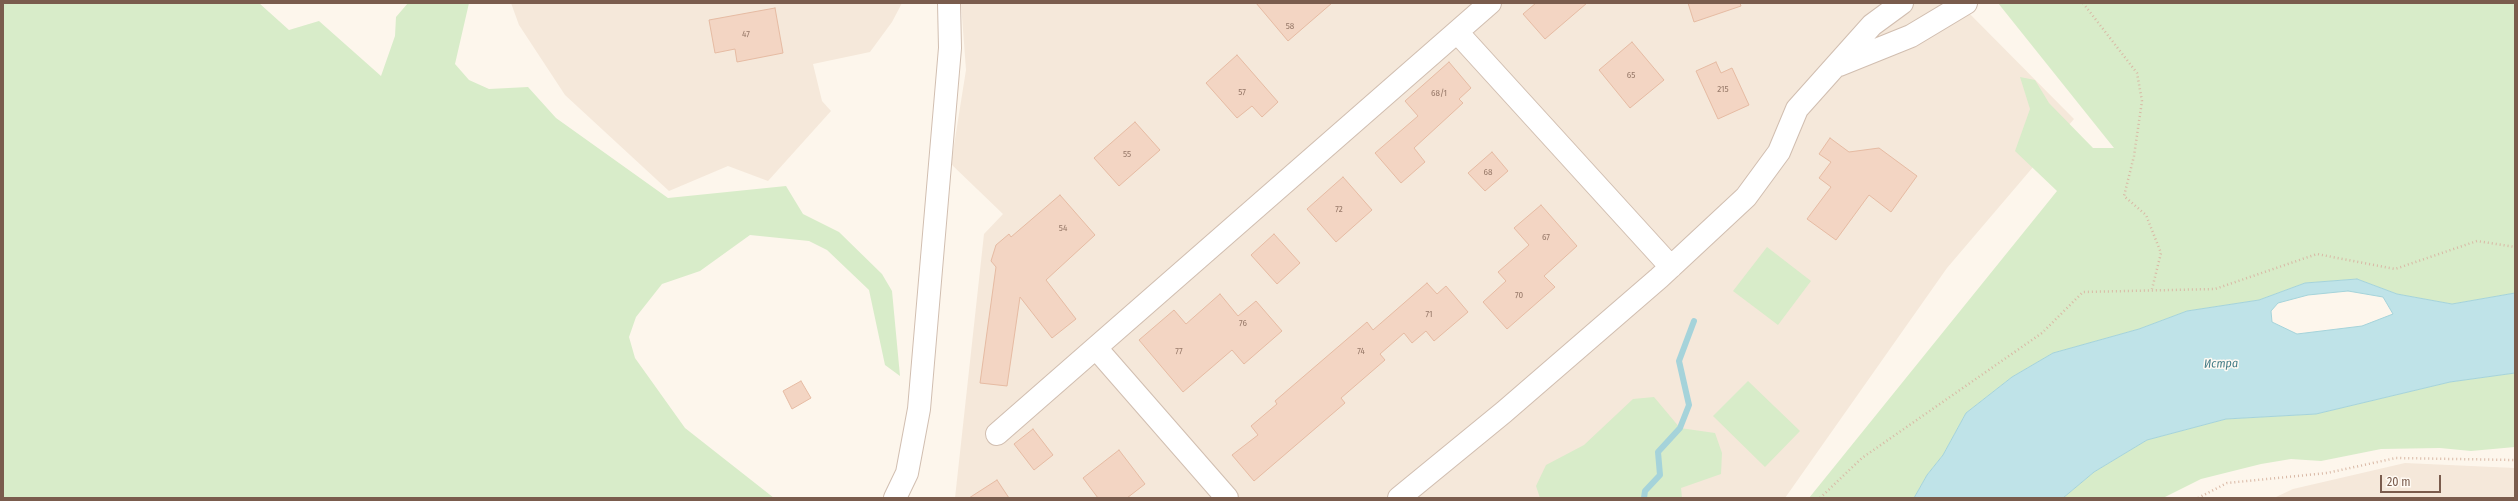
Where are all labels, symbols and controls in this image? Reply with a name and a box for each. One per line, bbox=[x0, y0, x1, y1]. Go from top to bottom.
house number: 58 bbox=[1286, 21, 1294, 31]
house number: 47 bbox=[742, 29, 750, 39]
house number: 65 bbox=[1627, 70, 1635, 80]
house number: 215 bbox=[1717, 84, 1729, 94]
house number: 57 bbox=[1238, 87, 1246, 97]
house number: 68/1 bbox=[1431, 88, 1447, 98]
house number: 55 bbox=[1123, 149, 1131, 159]
house number: 68 bbox=[1484, 167, 1492, 177]
house number: 72 bbox=[1335, 204, 1343, 214]
house number: 54 bbox=[1059, 223, 1067, 233]
house number: 67 bbox=[1542, 232, 1550, 242]
house number: 70 bbox=[1515, 290, 1523, 300]
house number: 71 bbox=[1425, 309, 1433, 319]
house number: 76 bbox=[1239, 318, 1247, 328]
house number: 77 bbox=[1175, 346, 1183, 356]
house number: 74 bbox=[1357, 346, 1365, 356]
water label: Истра bbox=[2204, 357, 2238, 371]
scale bar bbox=[2382, 467, 2443, 493]
text: 20 m bbox=[2387, 475, 2411, 489]

